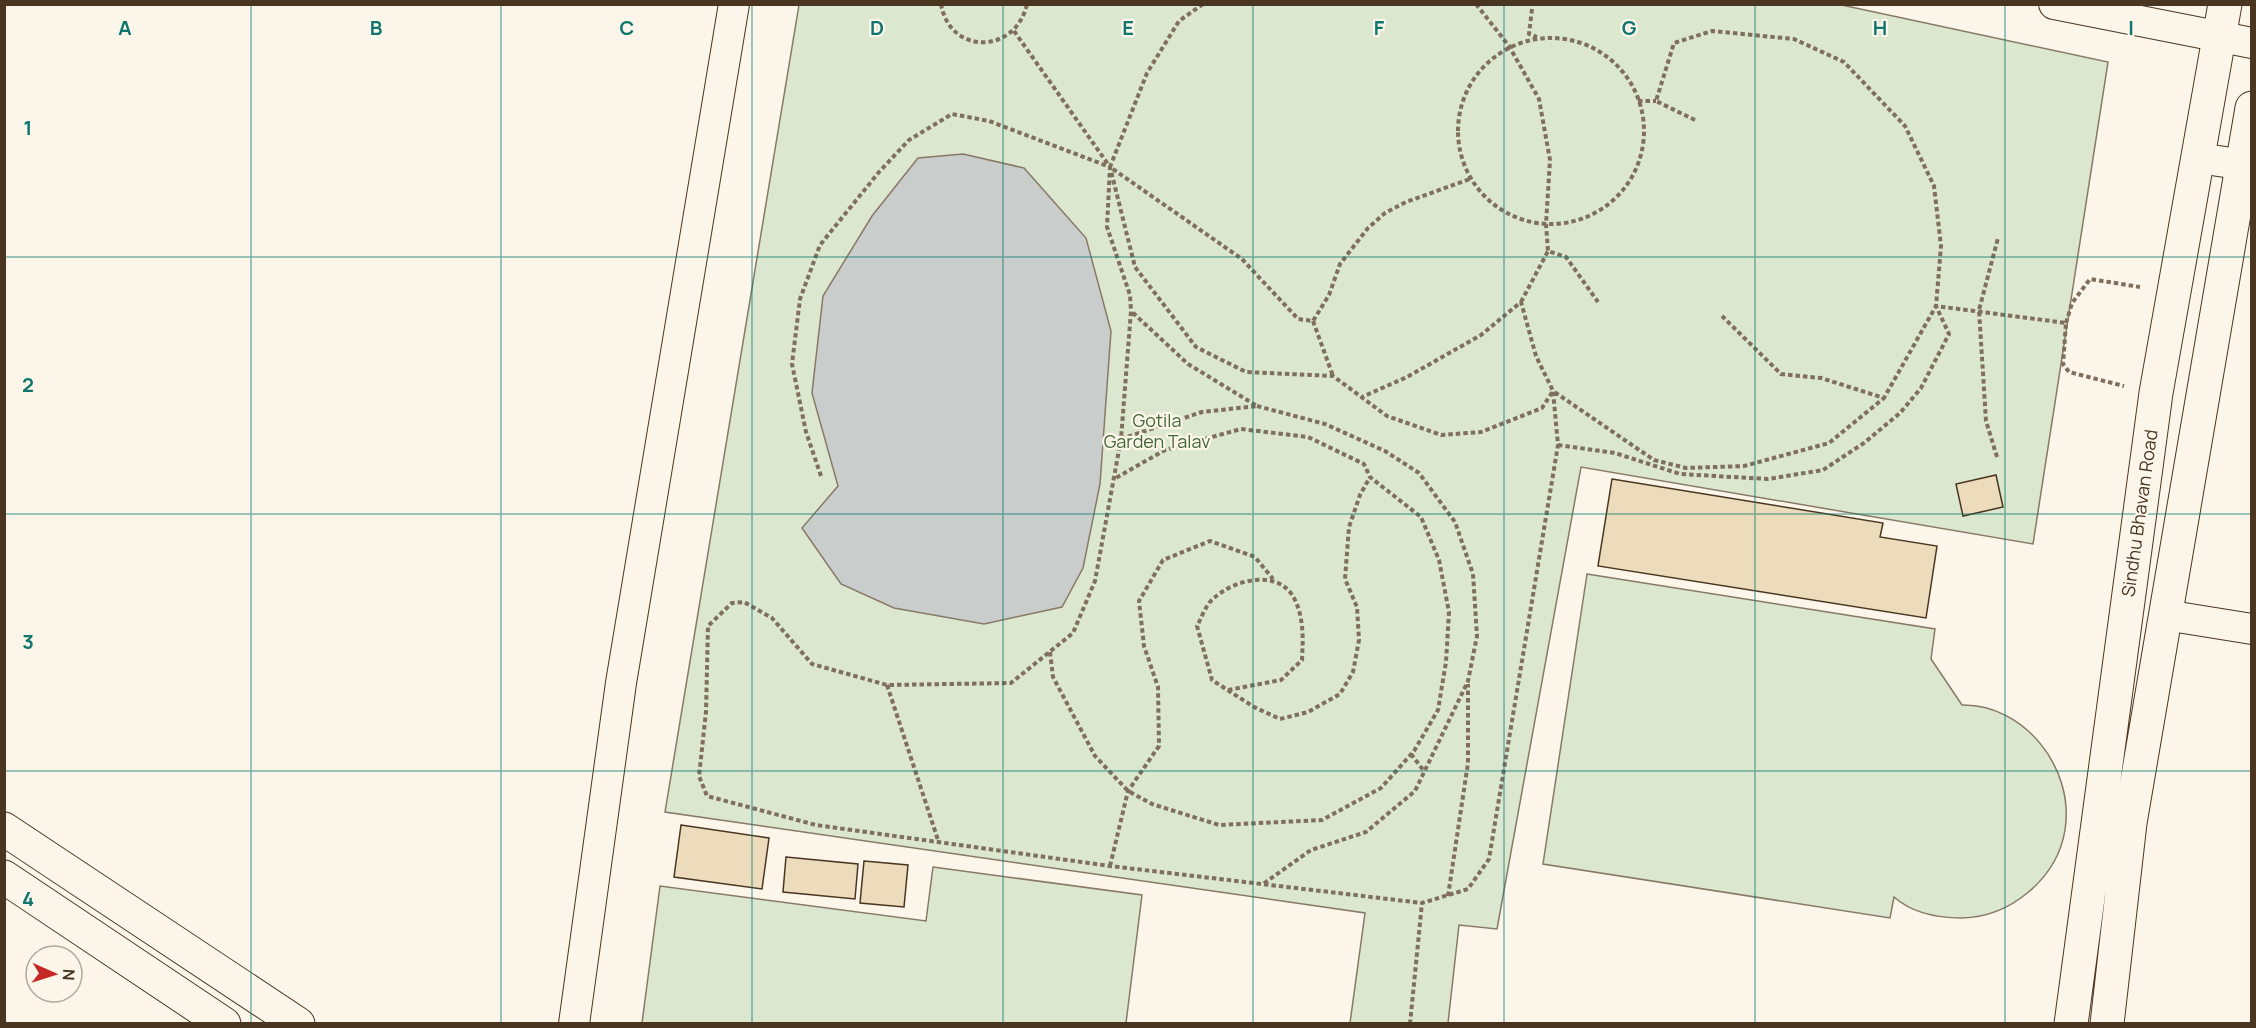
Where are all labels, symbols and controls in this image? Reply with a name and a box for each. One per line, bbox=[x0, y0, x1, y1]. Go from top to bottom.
text: A bbox=[118, 14, 132, 41]
text: B bbox=[370, 14, 383, 41]
text: C bbox=[620, 14, 634, 41]
text: D bbox=[870, 14, 884, 41]
text: E bbox=[1122, 14, 1134, 41]
text: F bbox=[1374, 14, 1385, 41]
text: G bbox=[1622, 14, 1637, 41]
text: H bbox=[1873, 14, 1887, 41]
text: I bbox=[2128, 14, 2134, 41]
text: 1 bbox=[24, 114, 32, 141]
text: 2 bbox=[22, 371, 34, 398]
park label: Gotila Garden Talav bbox=[1104, 408, 1210, 453]
street label: Sindhu Bhavan Road bbox=[2115, 428, 2163, 598]
text: 3 bbox=[22, 628, 34, 655]
text: 4 bbox=[22, 885, 34, 912]
north arrow bbox=[24, 944, 84, 1004]
text: N bbox=[58, 968, 80, 981]

